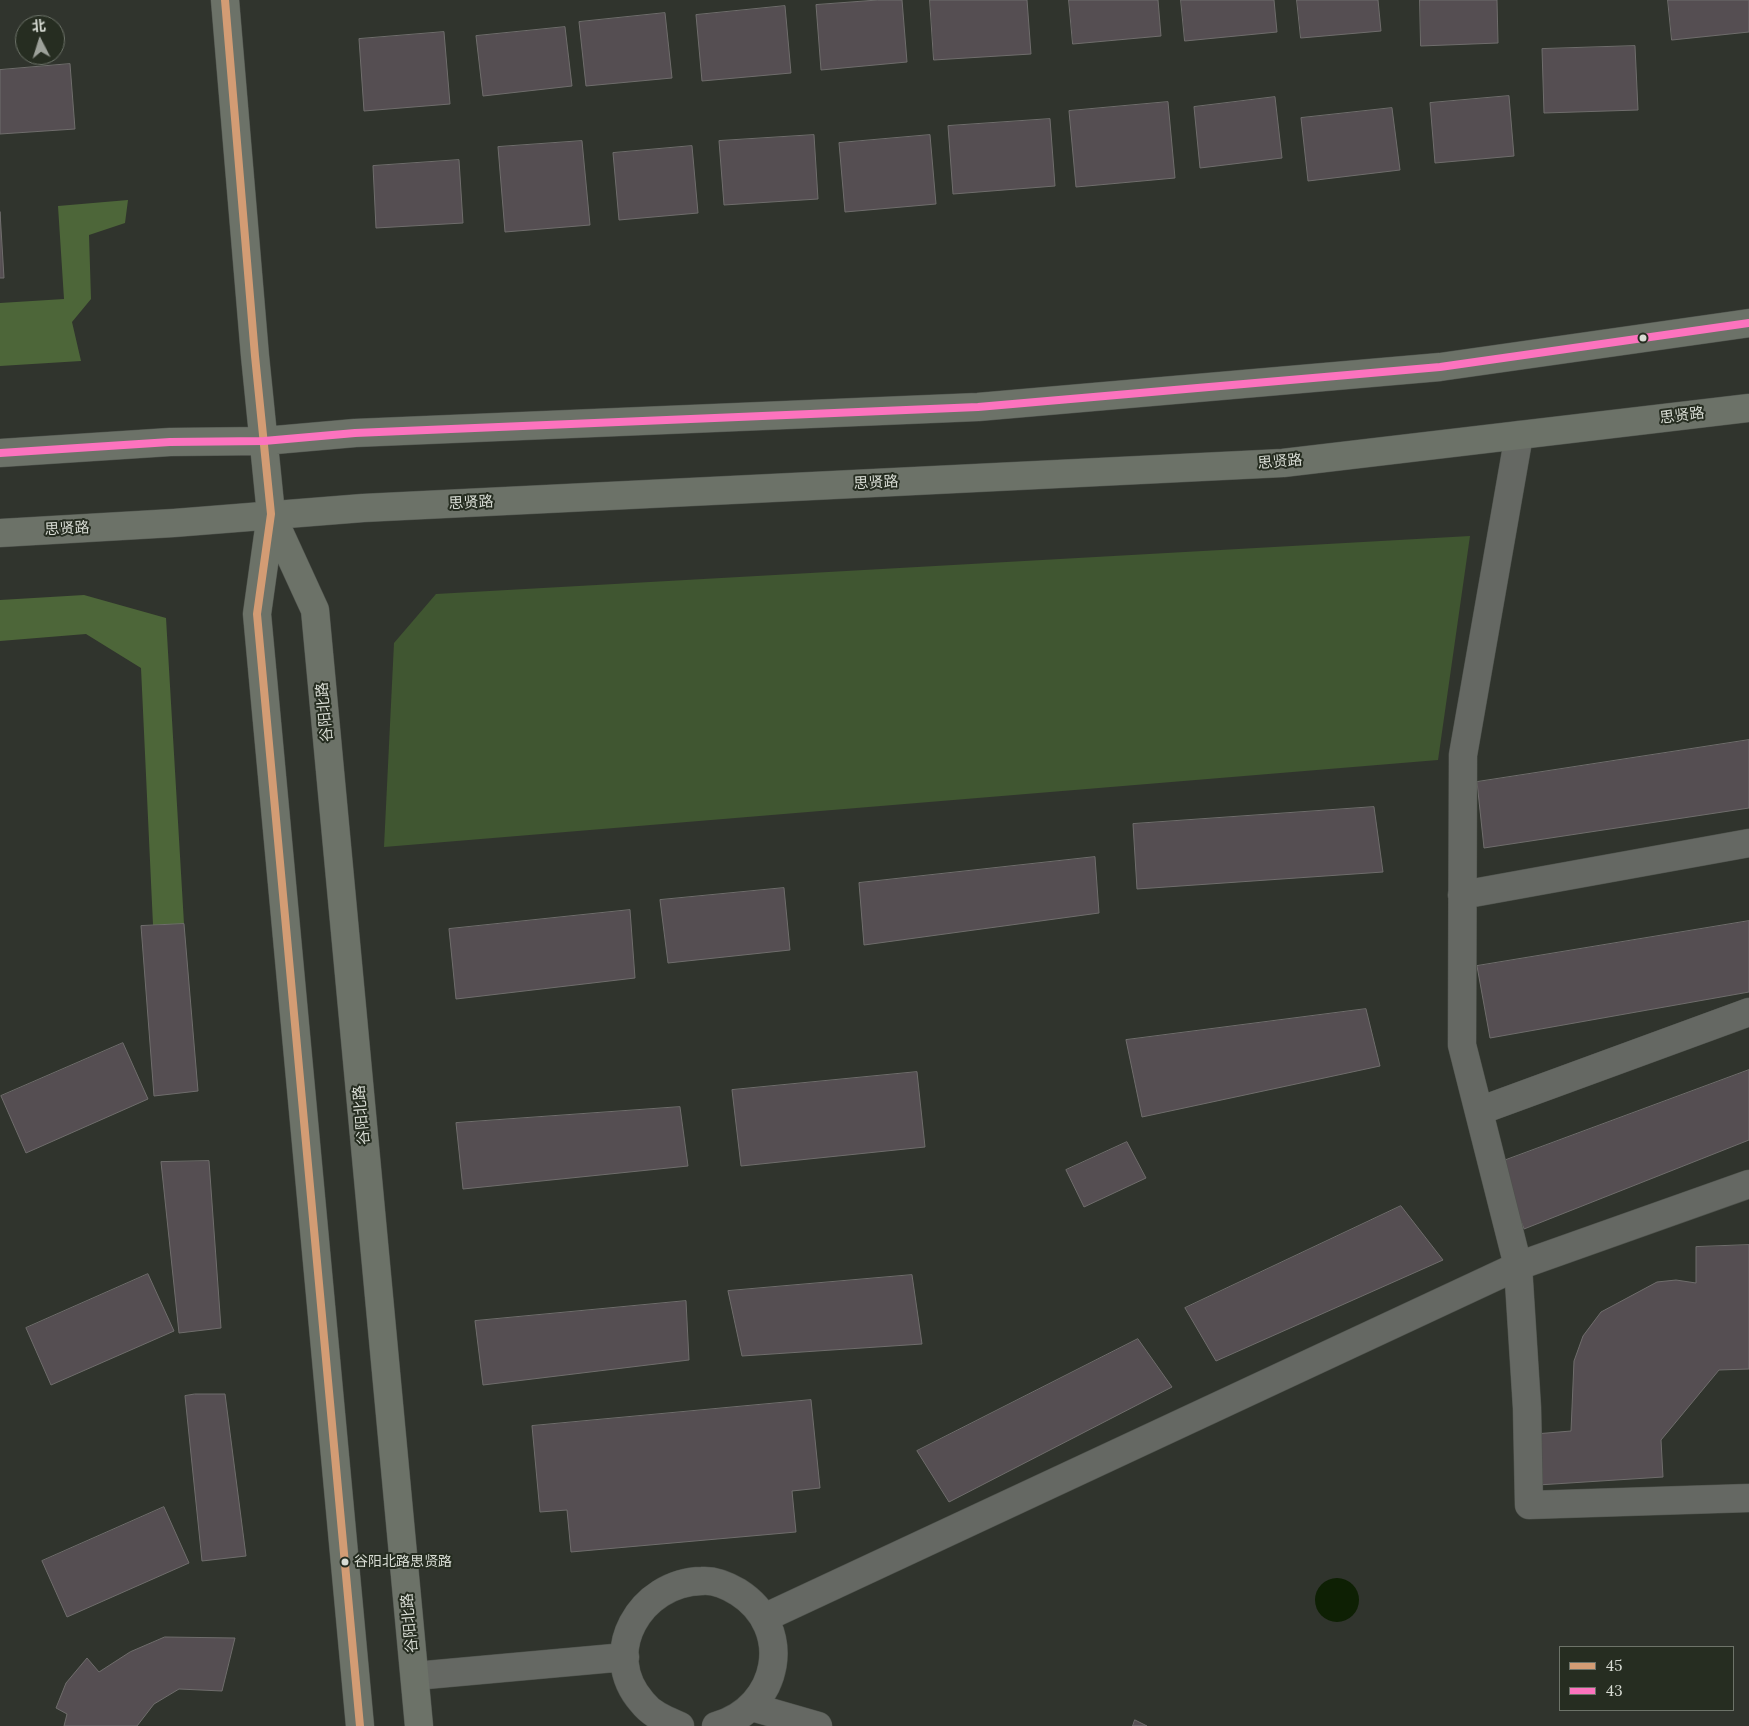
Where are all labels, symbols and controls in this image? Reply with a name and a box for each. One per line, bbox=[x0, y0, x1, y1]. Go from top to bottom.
north arrow bbox=[15, 15, 65, 65]
text: 北 bbox=[31, 16, 47, 36]
unlabelled marker bbox=[1638, 333, 1648, 343]
street label: 思贤路 bbox=[1659, 404, 1705, 428]
street label: 思贤路 bbox=[1257, 451, 1303, 473]
street label: 思贤路 bbox=[853, 473, 899, 493]
street label: 思贤路 bbox=[448, 493, 494, 513]
street label: 思贤路 bbox=[44, 519, 90, 539]
street label: 谷阳北路 bbox=[313, 681, 337, 743]
street label: 谷阳北路 bbox=[350, 1084, 374, 1146]
place label: 谷阳北路思贤路 bbox=[354, 1554, 452, 1570]
marker: 谷阳北路思贤路 bbox=[340, 1557, 350, 1567]
street label: 谷阳北路 bbox=[398, 1592, 422, 1654]
legend bbox=[1559, 1646, 1734, 1711]
text: 45 bbox=[1606, 1656, 1622, 1675]
text: 43 bbox=[1606, 1681, 1623, 1700]

